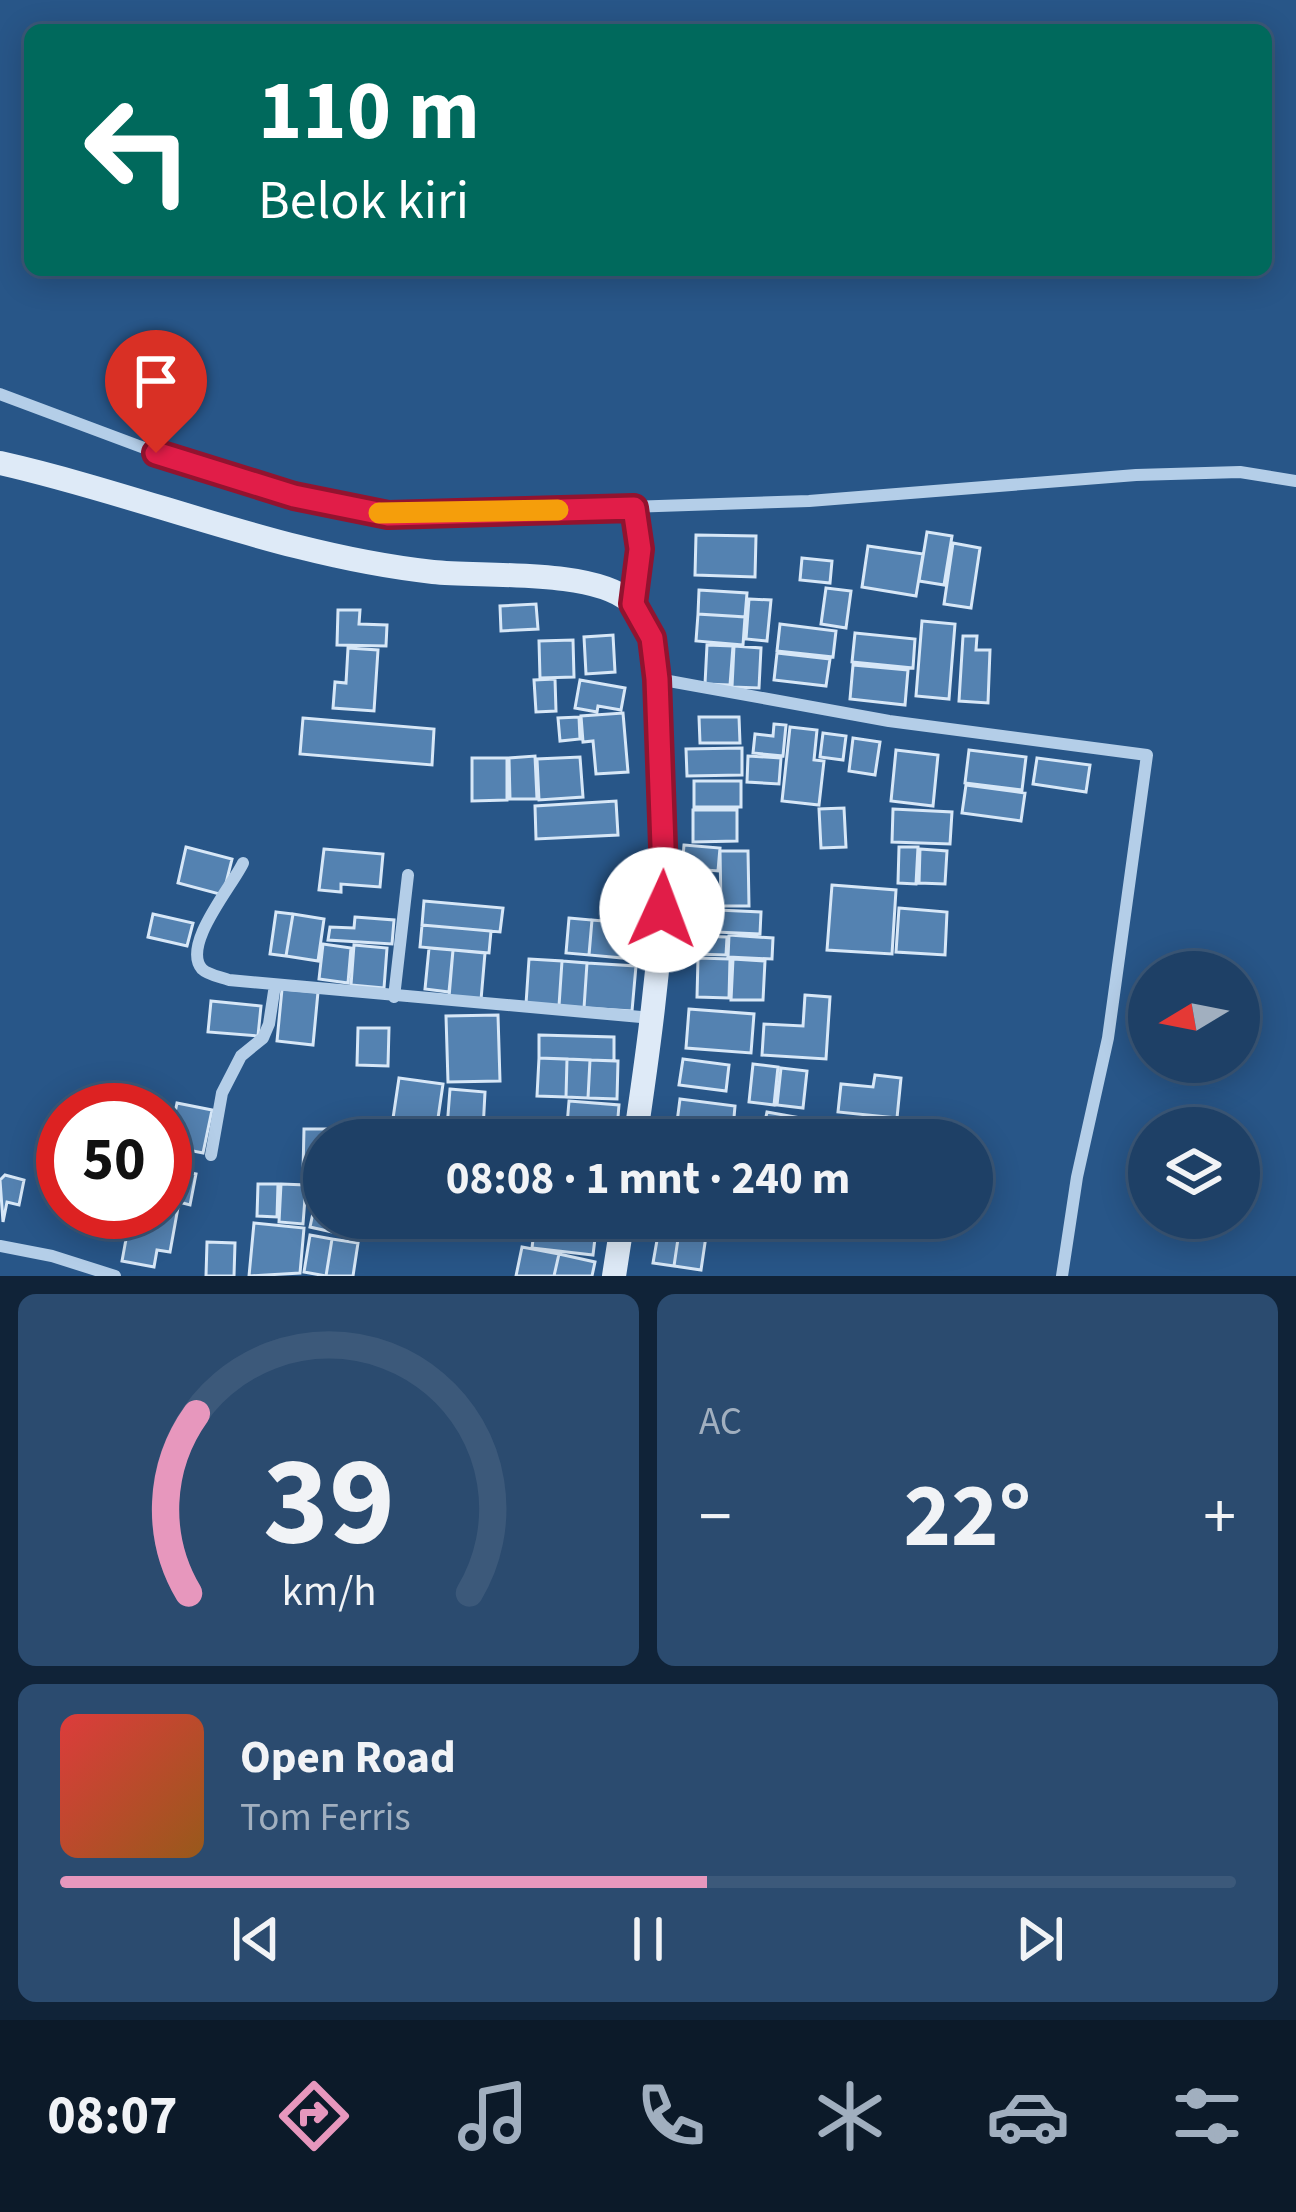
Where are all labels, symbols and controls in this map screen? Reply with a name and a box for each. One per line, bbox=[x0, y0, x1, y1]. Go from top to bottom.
text: 110 m bbox=[258, 52, 480, 172]
icon: left bbox=[60, 72, 216, 228]
text: Belok kiri bbox=[258, 163, 469, 240]
pin bbox=[105, 330, 207, 453]
icon: arrive bbox=[123, 348, 189, 414]
position arrow bbox=[599, 847, 725, 973]
north arrow bbox=[1128, 951, 1260, 1083]
map controls bbox=[1128, 951, 1260, 1239]
speed limit sign: 50 bbox=[36, 1083, 192, 1239]
button: layers bbox=[1128, 1107, 1260, 1239]
text: 08:08 · 1 mnt · 240 m bbox=[446, 1147, 850, 1211]
text: AC bbox=[699, 1394, 742, 1450]
text: 39 bbox=[263, 1414, 394, 1592]
text: 22° bbox=[904, 1453, 1031, 1581]
text: − bbox=[699, 1470, 732, 1564]
text: + bbox=[1203, 1470, 1236, 1564]
text: km/h bbox=[281, 1561, 376, 1622]
text: Open Road bbox=[240, 1726, 456, 1790]
text: Tom Ferris bbox=[240, 1790, 411, 1846]
icon: previous bbox=[223, 1906, 289, 1972]
icon: pause bbox=[615, 1906, 681, 1972]
icon: next bbox=[1007, 1906, 1073, 1972]
icon: directions bbox=[272, 2074, 356, 2158]
icon: music bbox=[451, 2074, 535, 2158]
icon: phone bbox=[629, 2074, 713, 2158]
icon: climate bbox=[808, 2074, 892, 2158]
icon: car bbox=[986, 2074, 1070, 2158]
icon: filters bbox=[1165, 2074, 1249, 2158]
text: 08:07 bbox=[47, 2078, 178, 2155]

